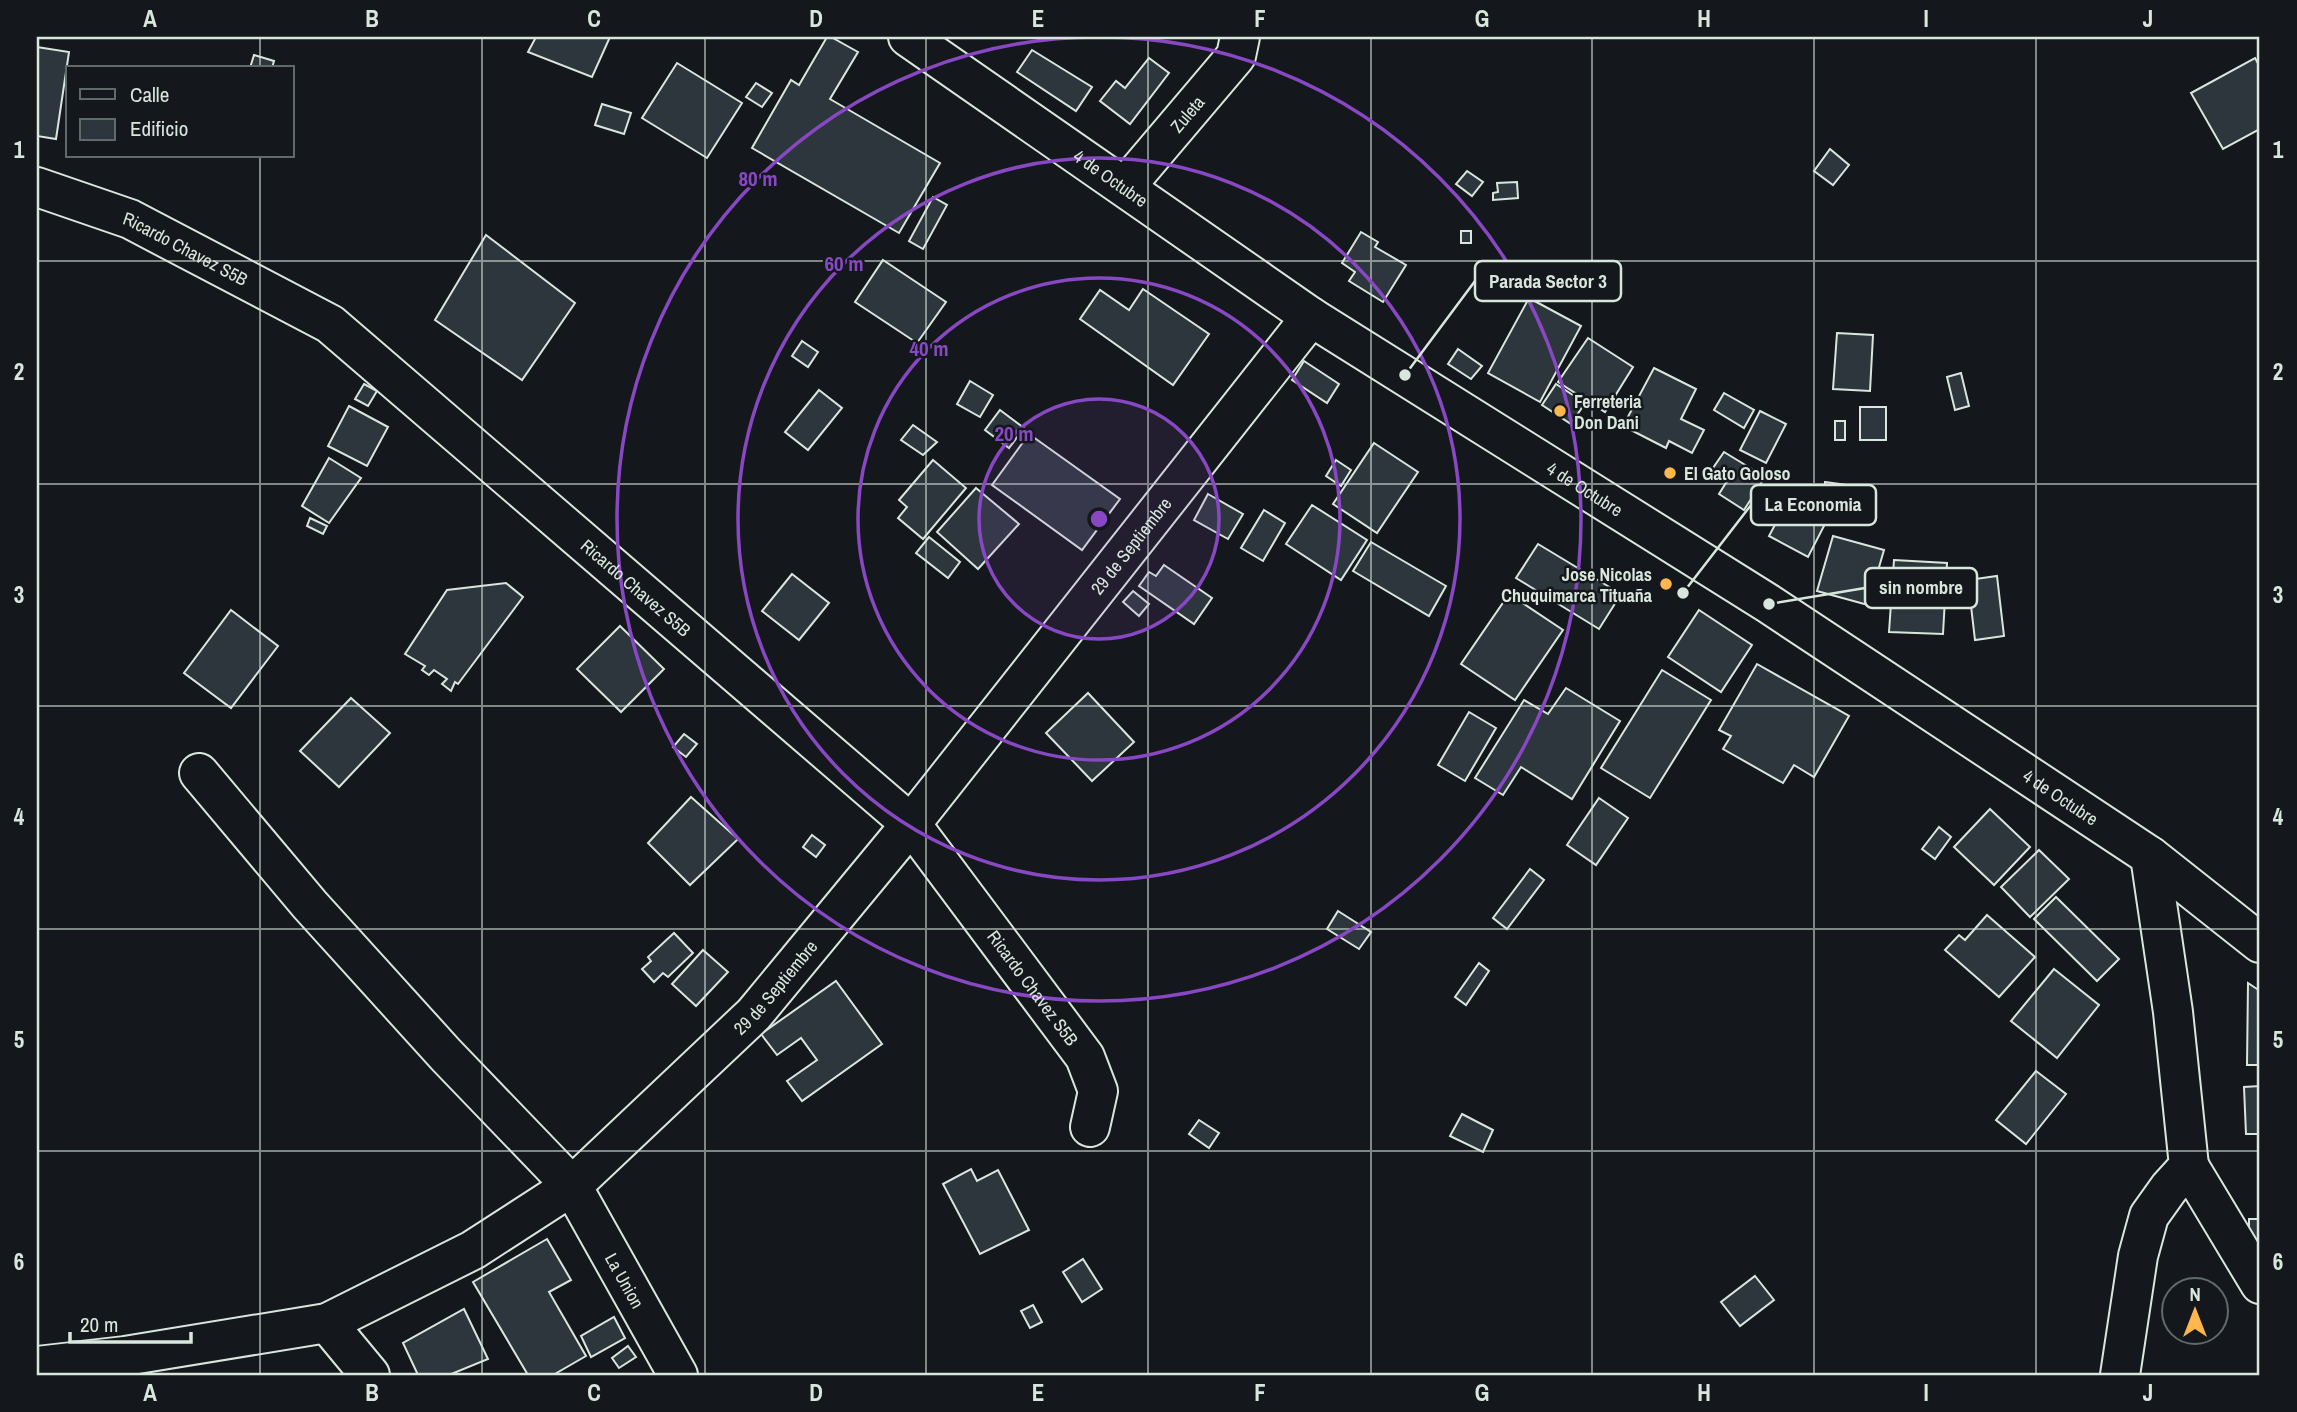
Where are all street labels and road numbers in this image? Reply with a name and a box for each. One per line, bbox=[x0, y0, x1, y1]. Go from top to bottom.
street label: Zuleta bbox=[1164, 90, 1210, 138]
street label: 4 de Octubre bbox=[1069, 143, 1153, 213]
street label: Ricardo Chavez S5B bbox=[120, 205, 252, 291]
street label: 4 de Octubre bbox=[1542, 455, 1628, 522]
street label: 29 de Septiembre bbox=[1085, 492, 1177, 599]
street label: Ricardo Chavez S5B bbox=[576, 533, 697, 642]
street label: 4 de Octubre bbox=[2018, 763, 2103, 831]
street label: Ricardo Chavez S5B bbox=[982, 925, 1085, 1051]
street label: 29 de Septiembre bbox=[728, 934, 823, 1040]
street label: La Union bbox=[599, 1248, 651, 1313]

